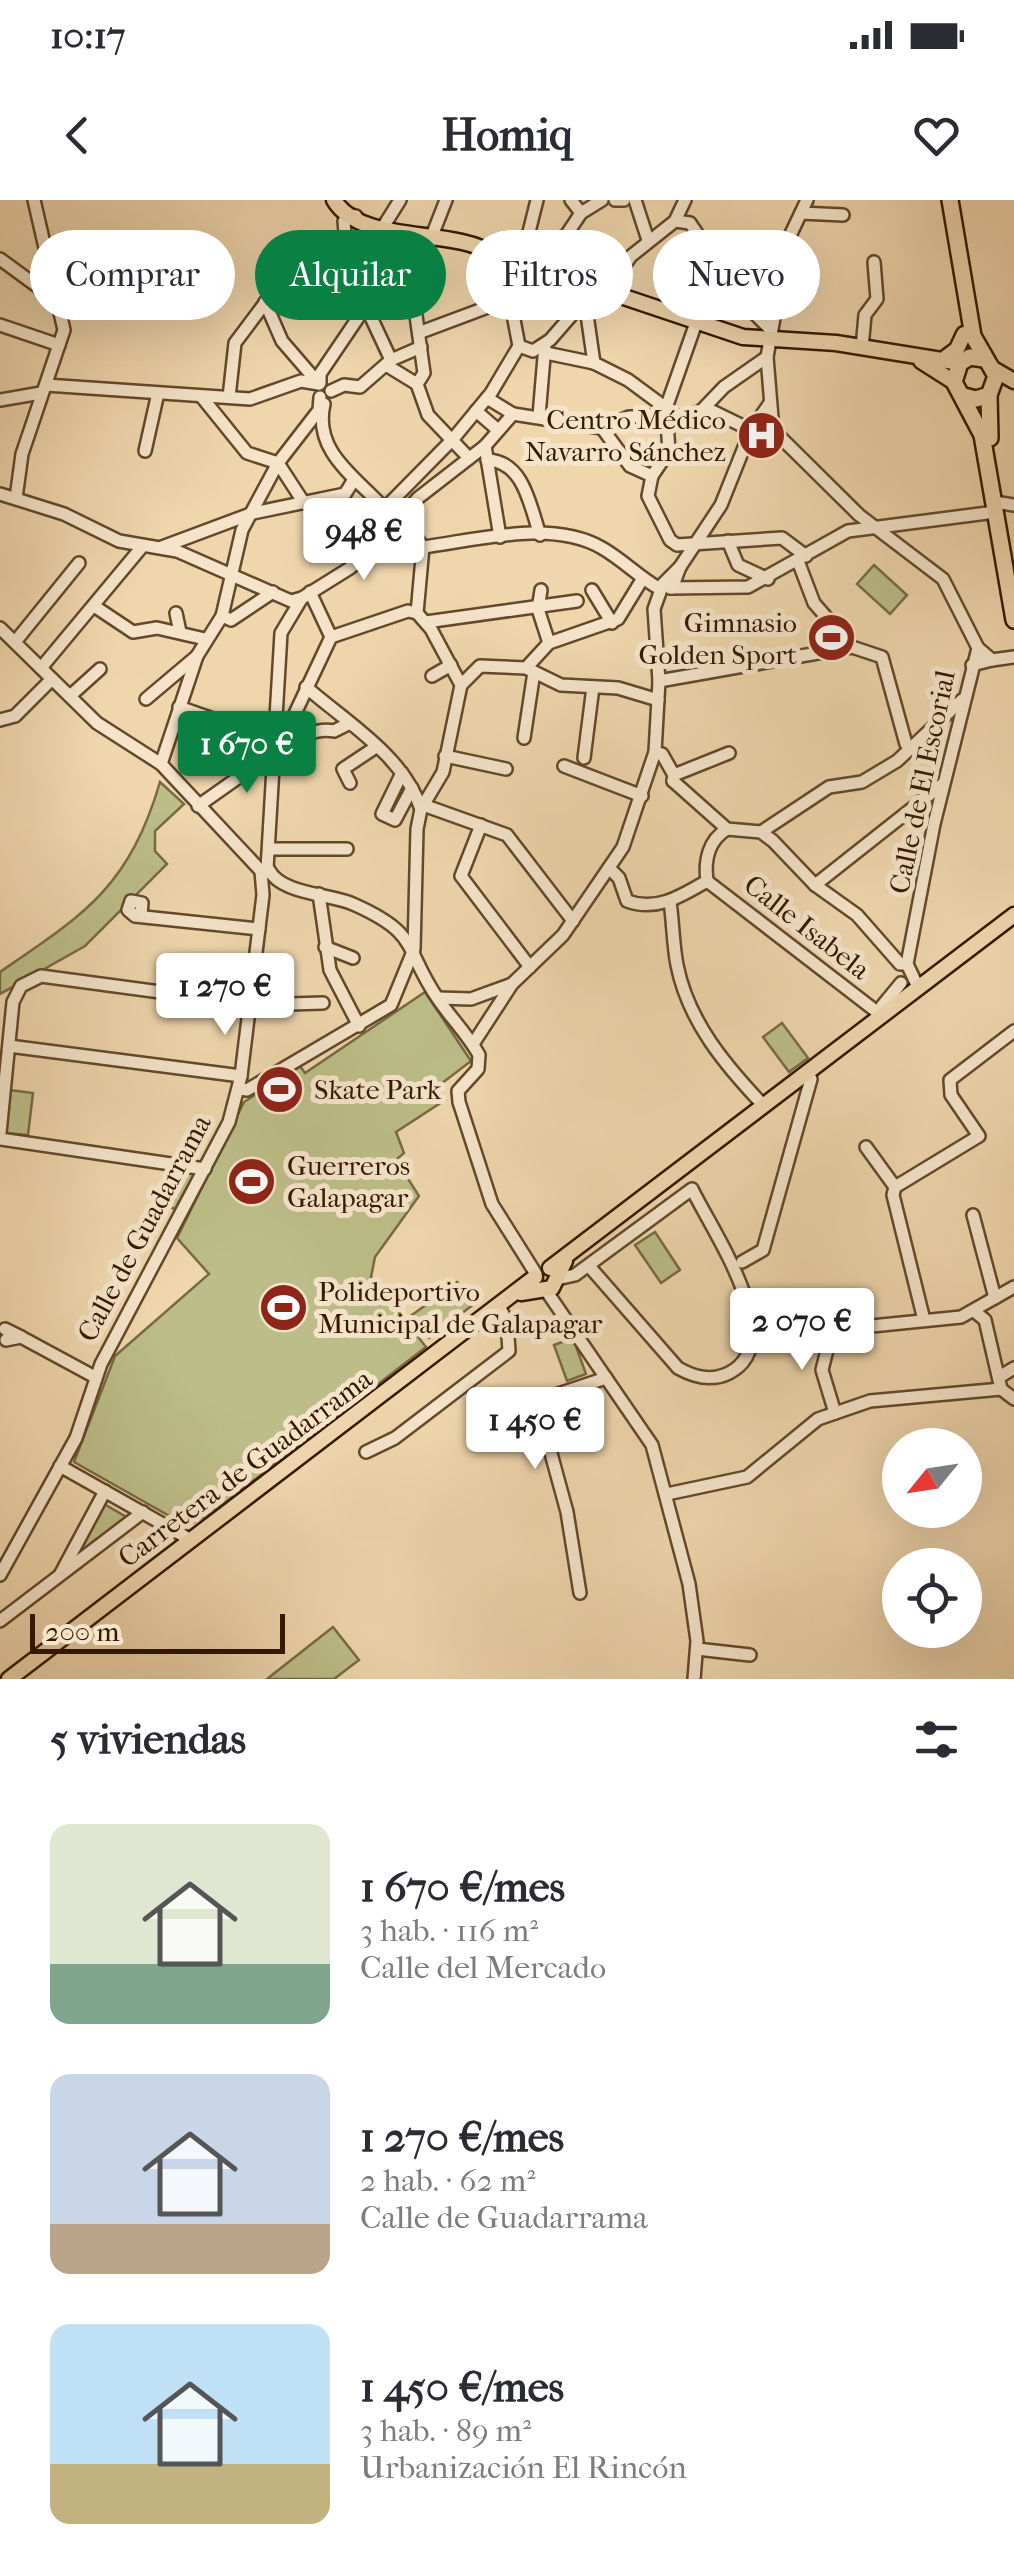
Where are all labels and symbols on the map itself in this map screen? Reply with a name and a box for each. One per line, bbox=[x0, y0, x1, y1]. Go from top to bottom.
place label: Centro Médico Navarro Sánchez bbox=[525, 403, 726, 468]
hospital icon: Centro Médico Navarro Sánchez bbox=[735, 409, 787, 461]
pin: 948 € bbox=[294, 498, 434, 583]
place label: Gimnasio Golden Sport bbox=[639, 606, 797, 671]
sports icon: Gimnasio Golden Sport bbox=[806, 612, 858, 664]
street label: Calle de El Escorial bbox=[882, 667, 962, 897]
pin: 1 670 € bbox=[155, 711, 339, 796]
street label: Calle Isabela bbox=[738, 868, 877, 987]
pin: 1 270 € bbox=[133, 953, 317, 1038]
sports icon: Skate Park bbox=[253, 1063, 305, 1115]
place label: Skate Park bbox=[314, 1073, 442, 1106]
street label: Calle de Guadarrama bbox=[70, 1108, 218, 1347]
place label: Guerreros Galapagar bbox=[287, 1149, 410, 1214]
sports icon: Guerreros Galapagar bbox=[226, 1155, 278, 1207]
place label: Polideportivo Municipal de Galapagar bbox=[318, 1275, 603, 1340]
sports icon: Polideportivo Municipal de Galapagar bbox=[257, 1281, 309, 1333]
pin: 2 070 € bbox=[710, 1288, 894, 1373]
street label: Carretera de Guadarrama bbox=[112, 1361, 379, 1574]
pin: 1 450 € bbox=[443, 1387, 627, 1472]
north arrow bbox=[882, 1428, 982, 1528]
scale bar bbox=[30, 1609, 285, 1653]

